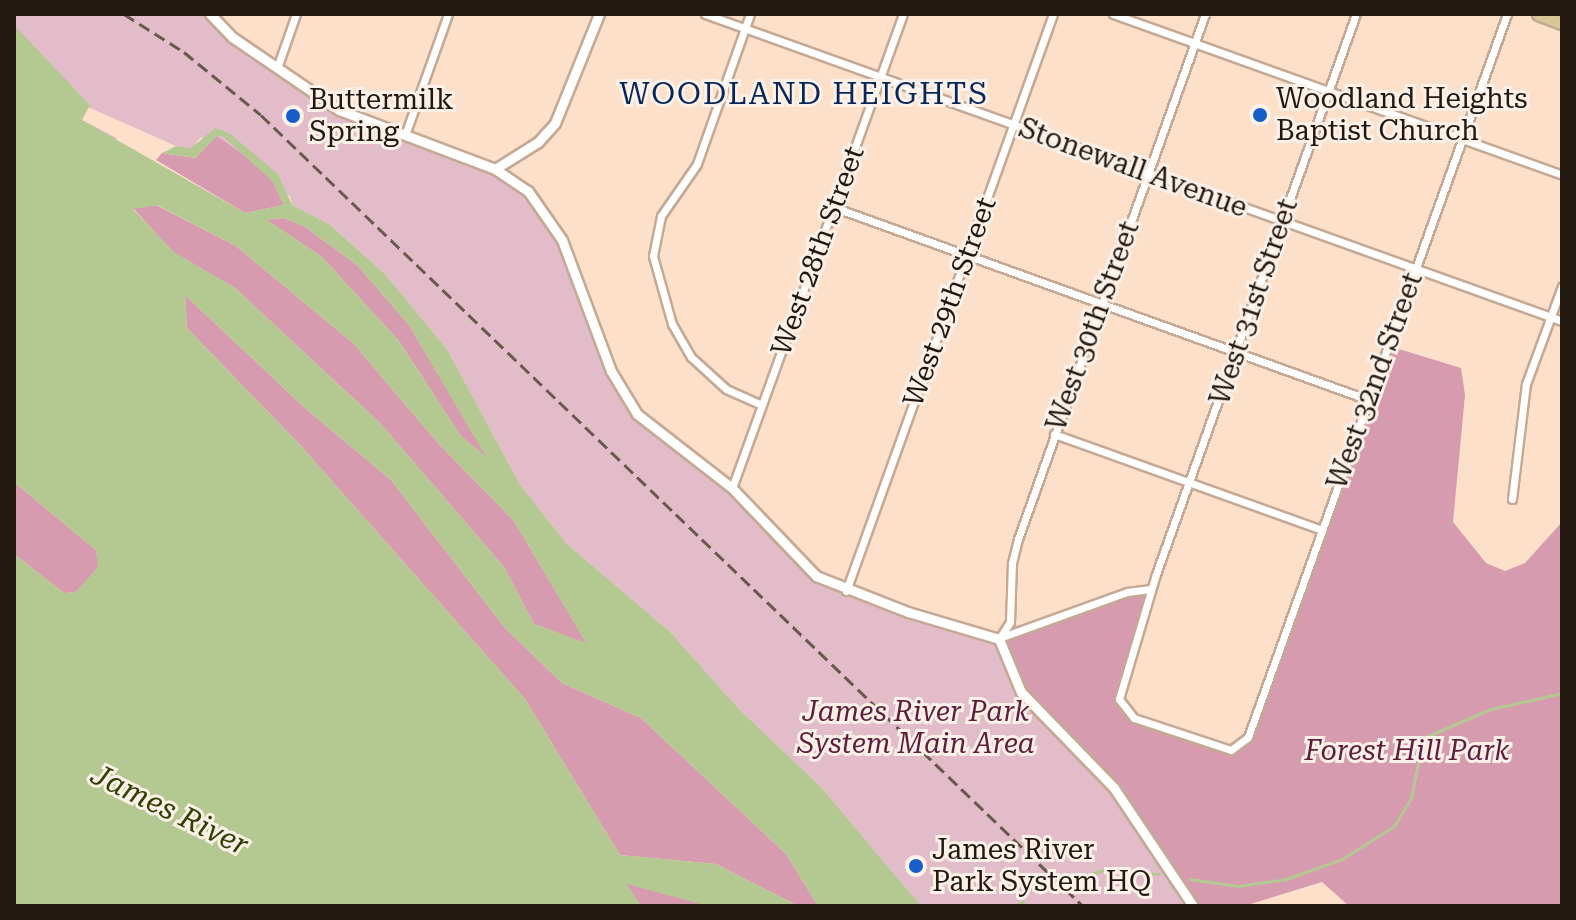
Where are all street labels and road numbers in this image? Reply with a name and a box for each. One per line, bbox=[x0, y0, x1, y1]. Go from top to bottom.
street label: Stonewall Avenue bbox=[1014, 111, 1252, 225]
street label: West 28th Street bbox=[764, 142, 872, 360]
street label: West 29th Street bbox=[896, 193, 1004, 411]
street label: West 31st Street bbox=[1203, 194, 1305, 410]
street label: West 30th Street bbox=[1039, 217, 1147, 435]
street label: West 32nd Street bbox=[1320, 268, 1430, 494]

